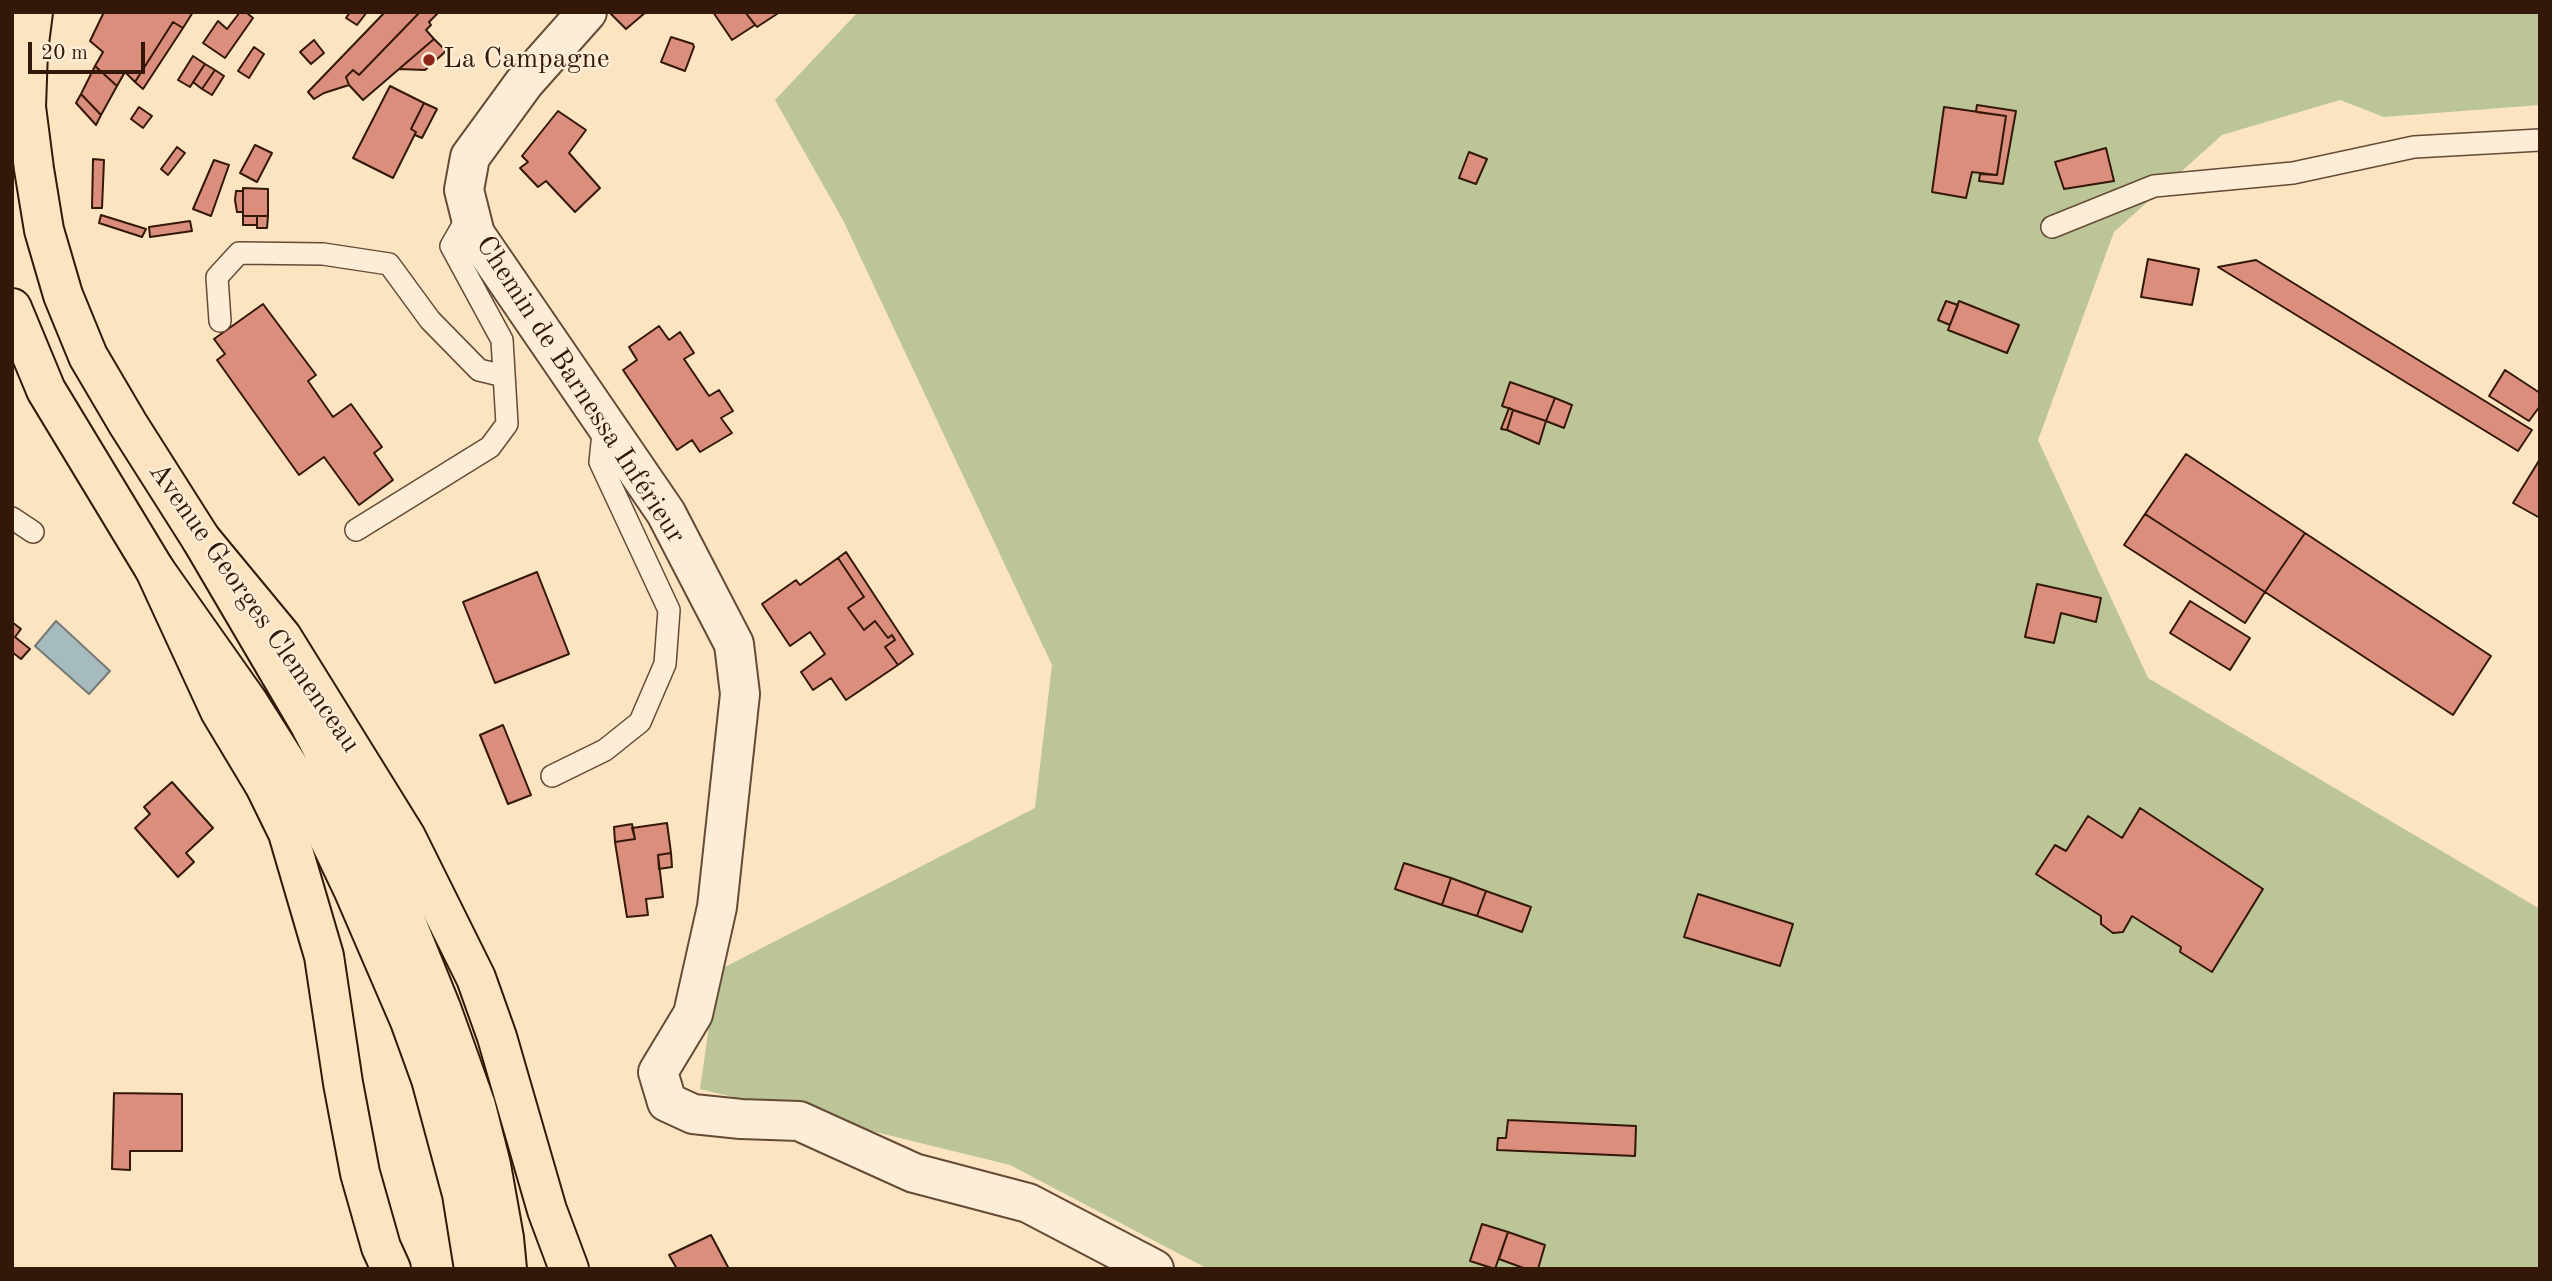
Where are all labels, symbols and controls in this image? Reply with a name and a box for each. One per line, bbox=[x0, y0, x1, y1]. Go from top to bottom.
scale bar bbox=[32, 28, 149, 72]
text: 20 m bbox=[41, 43, 88, 64]
place label: La Campagne bbox=[443, 43, 610, 77]
marker: La Campagne bbox=[421, 52, 437, 68]
street label: Chemin de Barnessa Inférieur bbox=[468, 230, 692, 550]
street label: Avenue Georges Clemenceau bbox=[141, 456, 367, 760]

